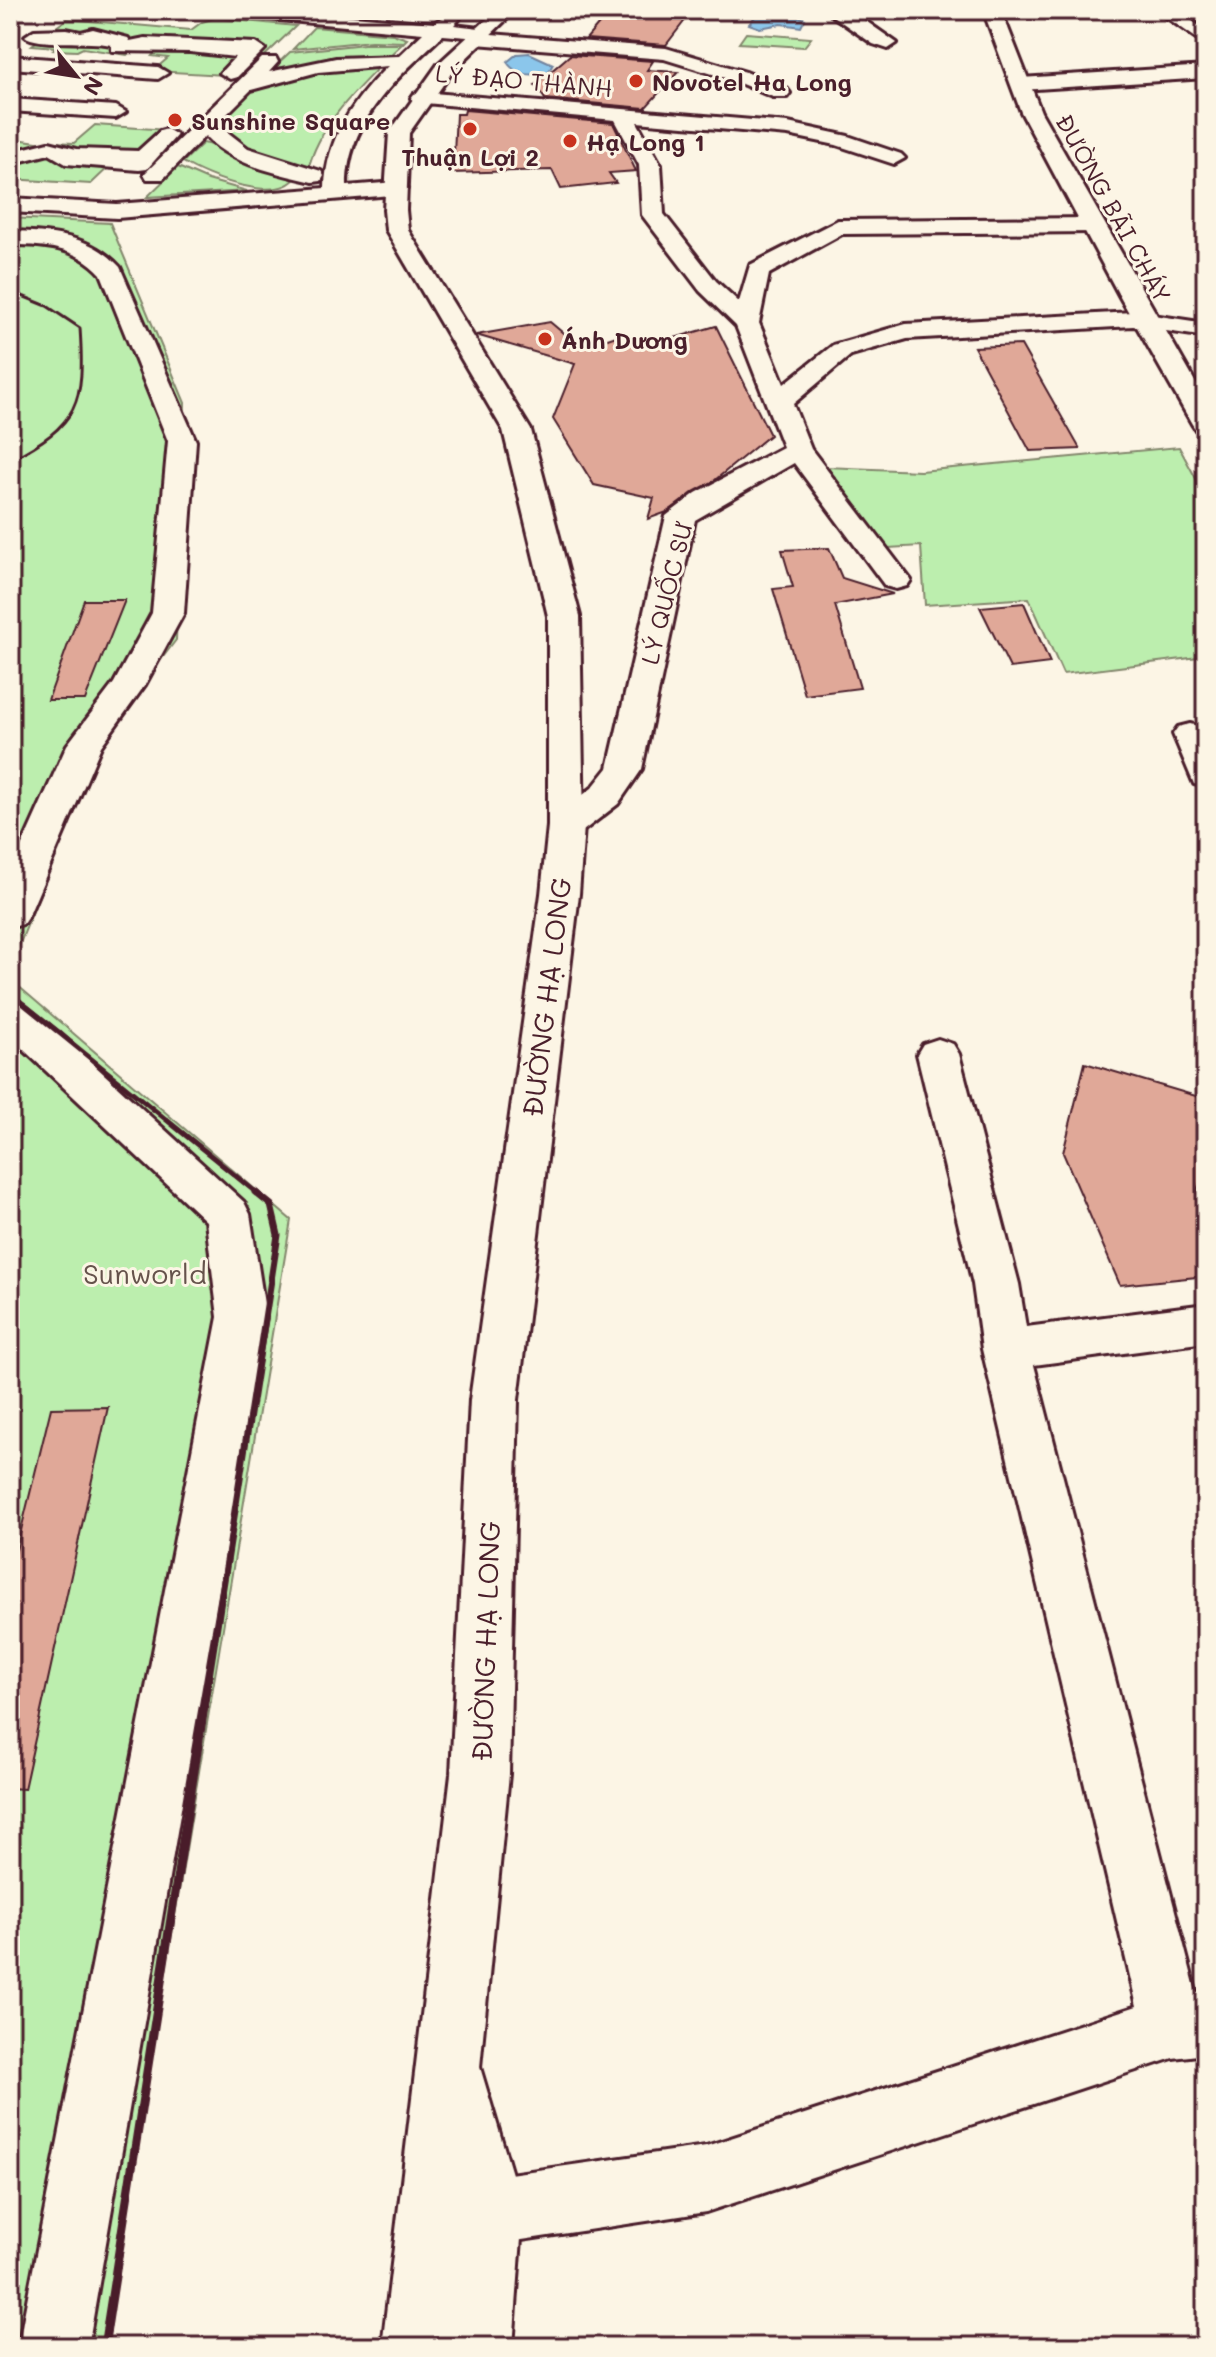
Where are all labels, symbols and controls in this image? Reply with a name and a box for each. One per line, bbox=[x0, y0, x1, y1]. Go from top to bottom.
north arrow bbox=[36, 36, 116, 116]
street label: LÝ ĐẠO THÀNH bbox=[434, 57, 614, 103]
place label: Novotel Ha Long bbox=[652, 66, 852, 97]
text: N bbox=[77, 72, 110, 101]
marker: Novotel Ha Long bbox=[627, 72, 645, 90]
place label: Sunshine Square bbox=[191, 105, 390, 136]
street label: ĐƯỜNG BÃI CHÁY bbox=[1049, 108, 1179, 308]
marker: Sunshine Square bbox=[166, 111, 184, 129]
marker: Thuận Lợi 2 bbox=[461, 120, 479, 138]
place label: Hạ Long 1 bbox=[586, 126, 705, 157]
marker: Hạ Long 1 bbox=[561, 132, 579, 150]
place label: Thuận Lợi 2 bbox=[401, 141, 539, 172]
place label: Ánh Dương bbox=[561, 324, 688, 355]
marker: Ánh Dương bbox=[536, 330, 554, 348]
street label: LÝ QUỐC SƯ bbox=[633, 518, 699, 667]
street label: ĐƯỜNG HẠ LONG bbox=[513, 875, 579, 1119]
park label: Sunworld bbox=[83, 1255, 207, 1291]
street label: ĐƯỜNG HẠ LONG bbox=[463, 1520, 507, 1762]

